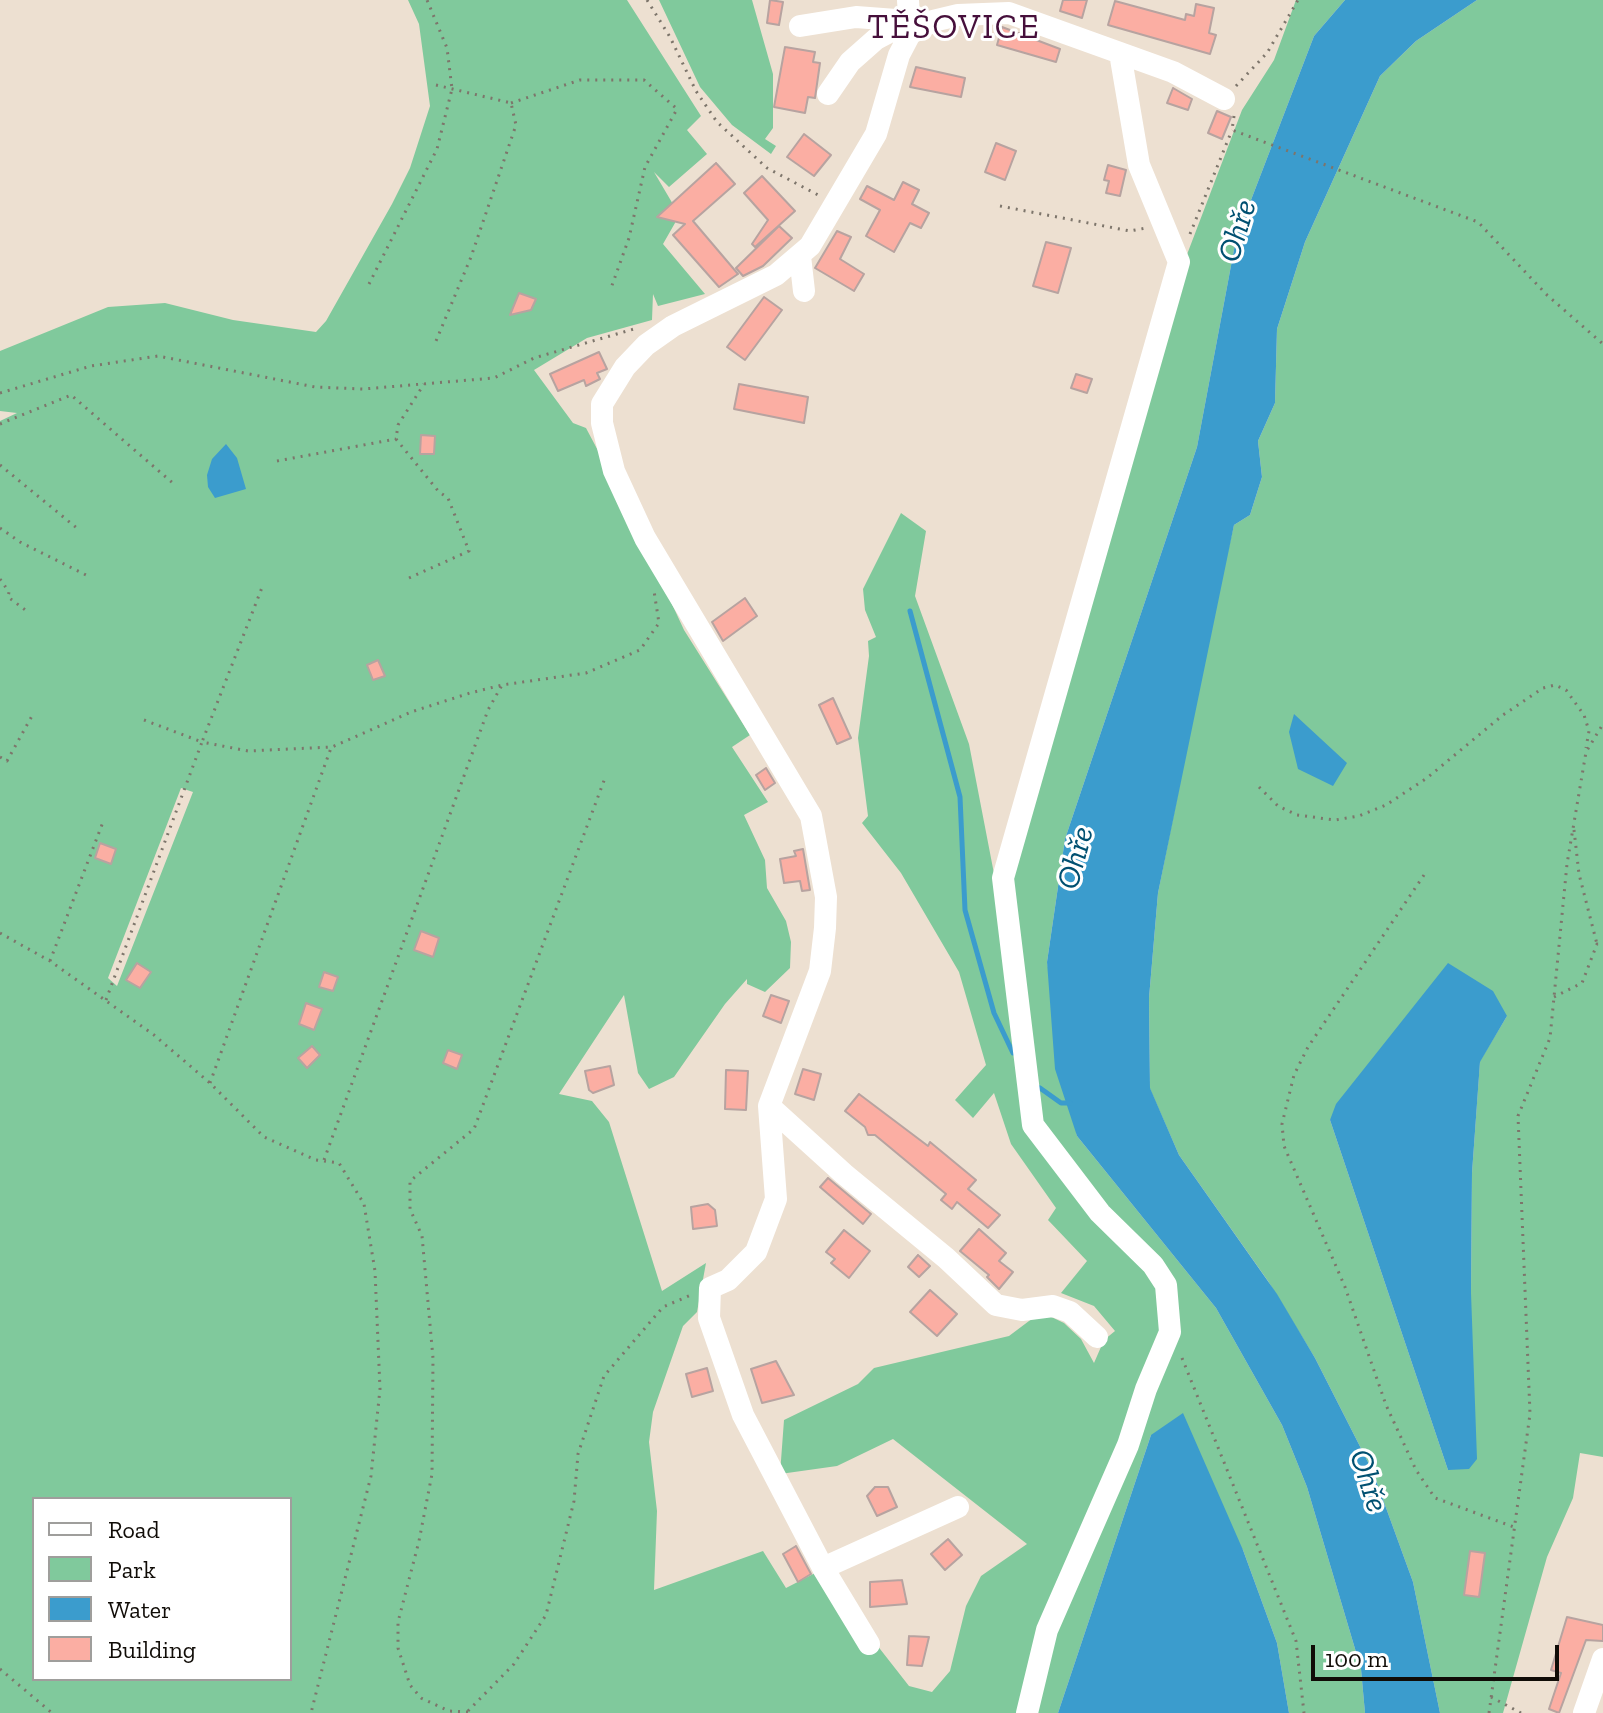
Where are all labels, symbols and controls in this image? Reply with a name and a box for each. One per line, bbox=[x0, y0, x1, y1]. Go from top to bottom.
district label: TĚŠOVICE bbox=[867, 8, 1041, 48]
water label: Ohře bbox=[1210, 195, 1266, 267]
water label: Ohře bbox=[1049, 822, 1103, 894]
water label: Ohře bbox=[1340, 1445, 1396, 1517]
legend bbox=[32, 1497, 292, 1681]
text: Road bbox=[108, 1515, 160, 1544]
text: Park bbox=[108, 1555, 156, 1584]
text: Water bbox=[108, 1595, 171, 1624]
scale bar bbox=[1315, 1629, 1563, 1679]
text: Building bbox=[108, 1635, 196, 1664]
text: 100 m bbox=[1325, 1644, 1388, 1673]

